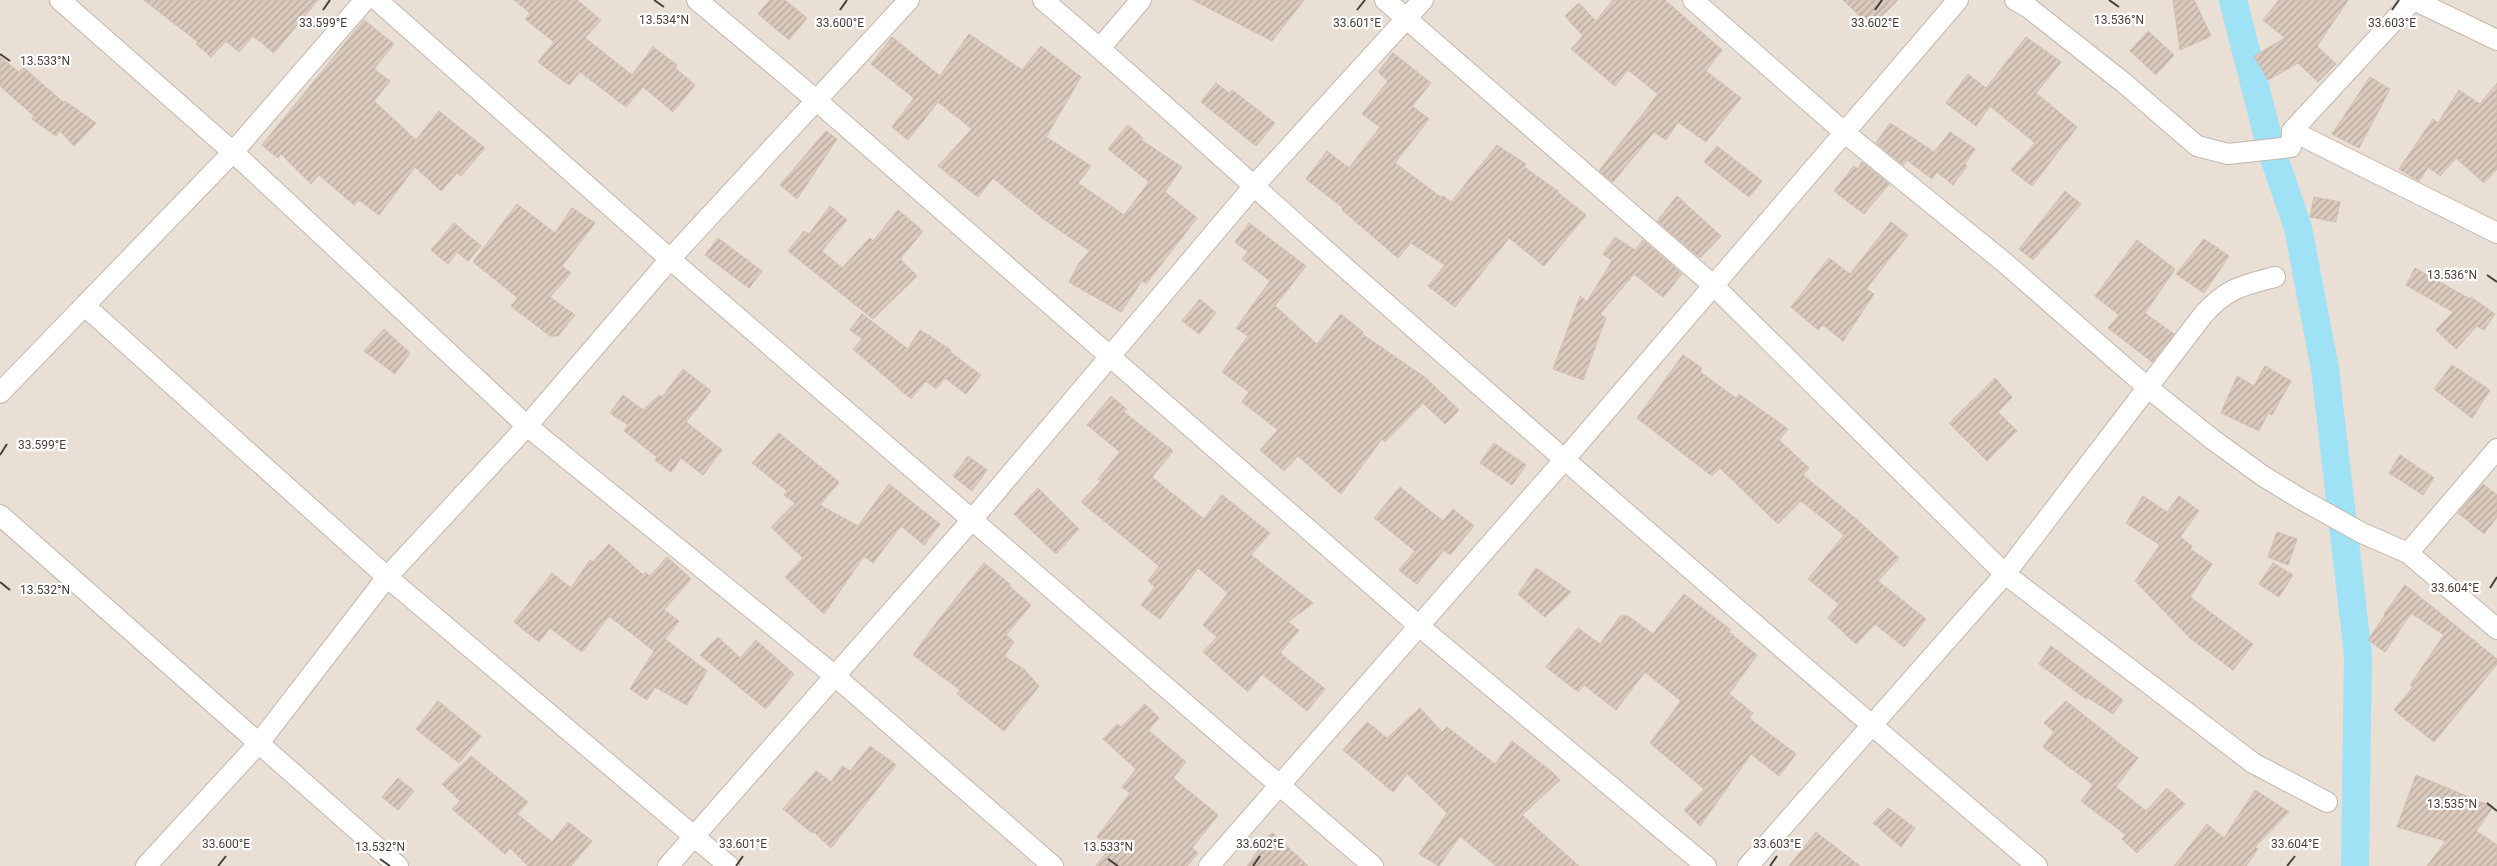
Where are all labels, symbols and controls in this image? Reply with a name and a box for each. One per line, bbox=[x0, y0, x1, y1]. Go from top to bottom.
text: 13.534°N bbox=[639, 13, 689, 27]
text: 13.536°N bbox=[2094, 13, 2144, 27]
text: 33.599°E bbox=[299, 16, 347, 30]
text: 33.600°E bbox=[816, 16, 864, 30]
text: 33.601°E bbox=[1333, 16, 1381, 30]
text: 33.602°E bbox=[1851, 16, 1899, 30]
text: 33.603°E bbox=[2368, 16, 2416, 30]
text: 13.533°N bbox=[20, 54, 70, 68]
text: 13.536°N bbox=[2427, 268, 2477, 282]
text: 33.599°E bbox=[18, 438, 66, 452]
text: 33.604°E bbox=[2431, 581, 2479, 595]
text: 13.532°N bbox=[20, 583, 70, 597]
text: 13.535°N bbox=[2427, 797, 2477, 811]
text: 33.600°E bbox=[202, 837, 250, 851]
text: 33.601°E bbox=[719, 837, 767, 851]
text: 33.602°E bbox=[1236, 837, 1284, 851]
text: 33.603°E bbox=[1753, 837, 1801, 851]
text: 33.604°E bbox=[2271, 837, 2319, 851]
text: 13.532°N bbox=[355, 840, 405, 854]
text: 13.533°N bbox=[1083, 840, 1133, 854]

